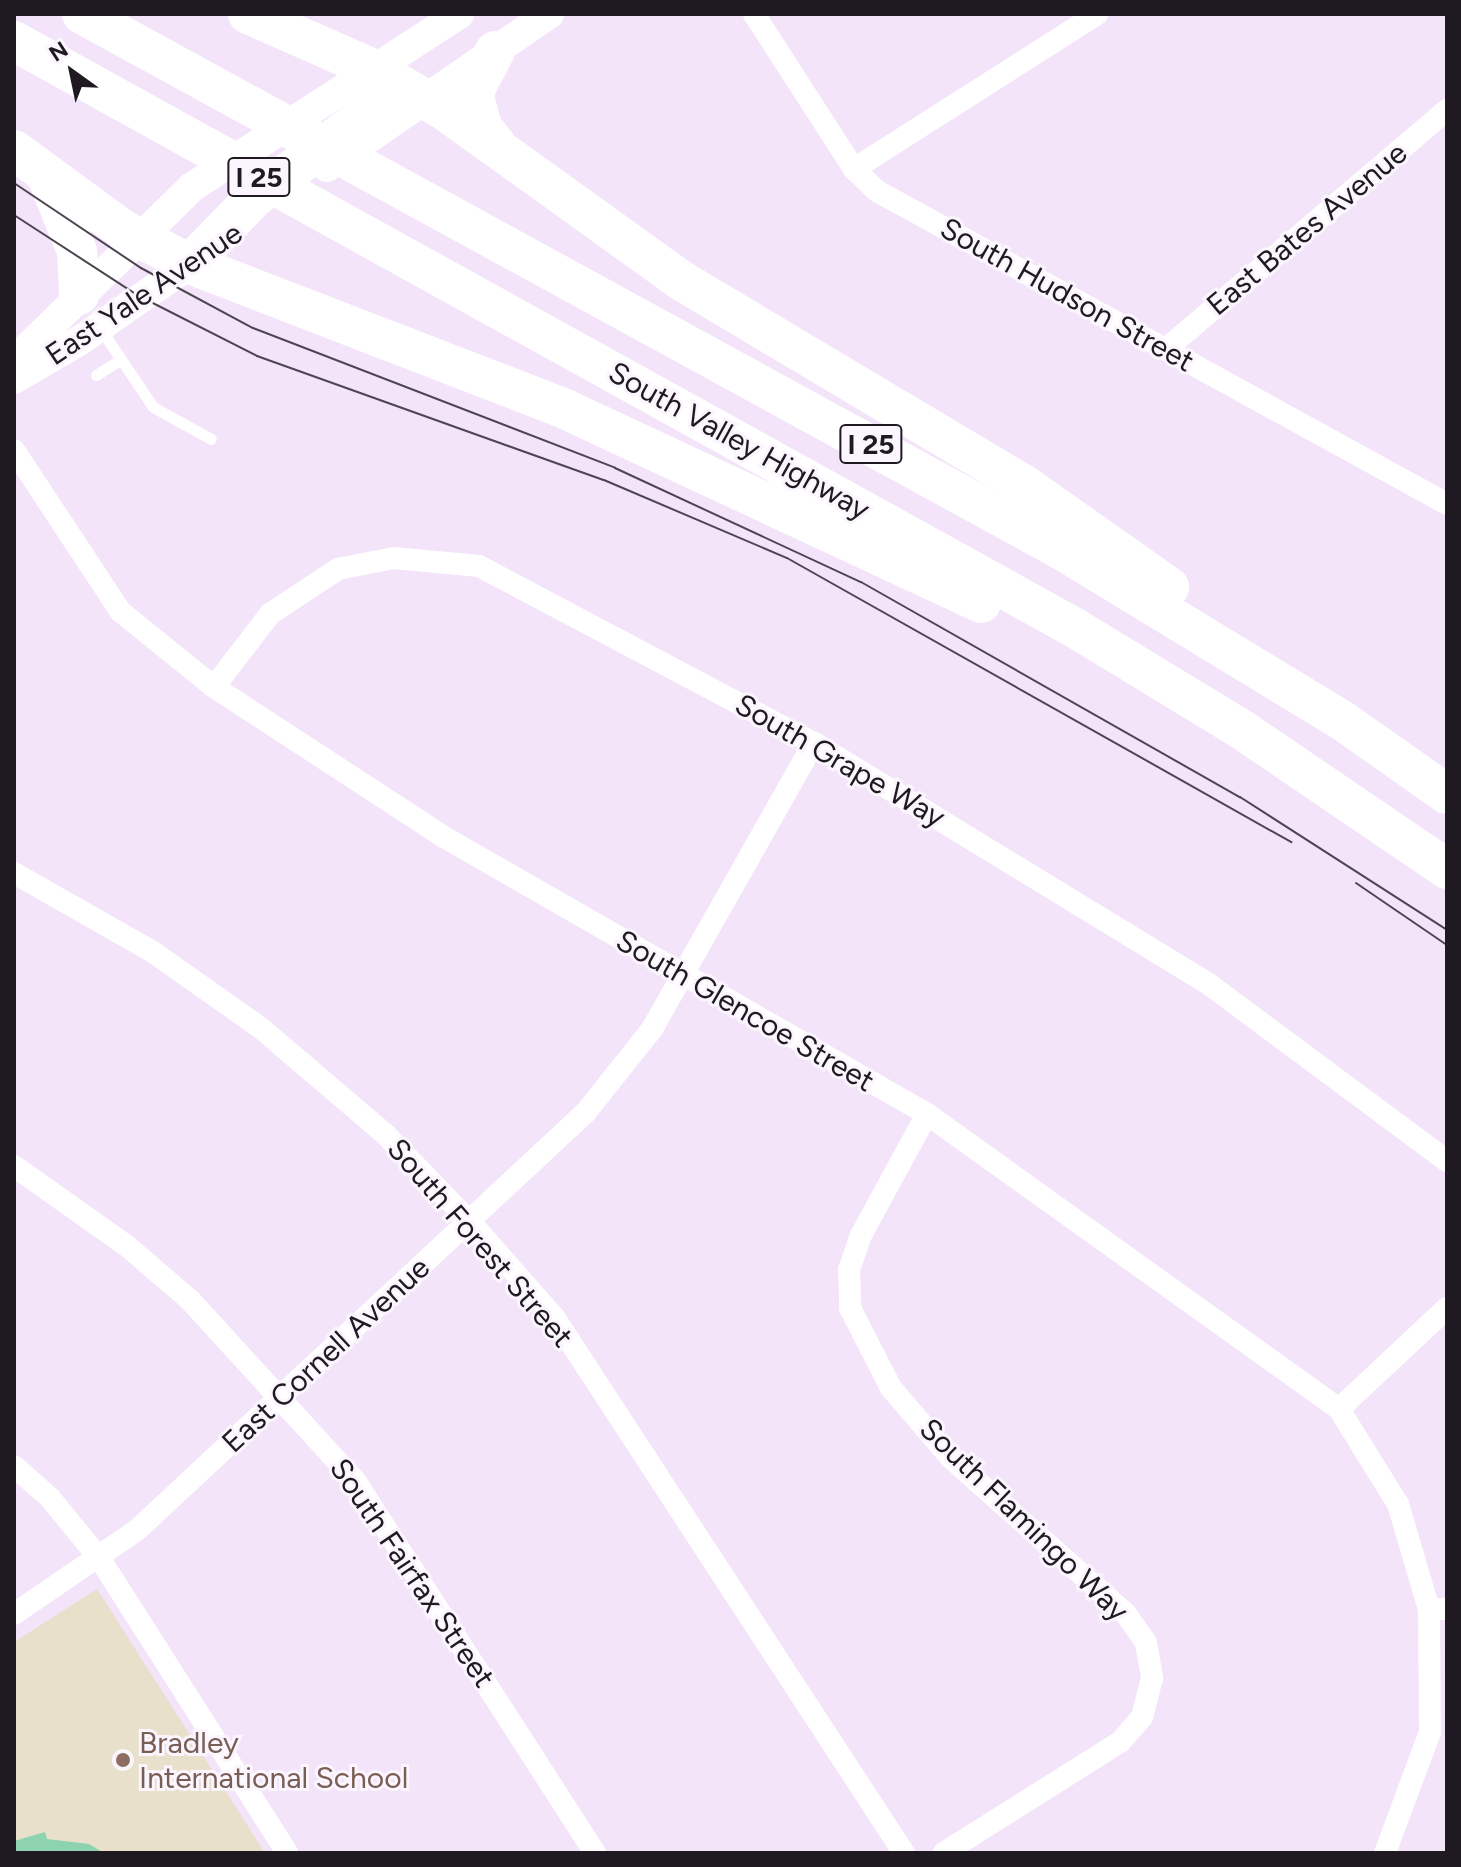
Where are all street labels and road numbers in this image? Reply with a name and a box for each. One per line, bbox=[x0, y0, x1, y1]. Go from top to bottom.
street label: East Bates Avenue bbox=[1200, 135, 1414, 323]
road number: I 25 bbox=[227, 153, 291, 201]
street label: South Hudson Street bbox=[934, 210, 1200, 380]
street label: East Yale Avenue bbox=[39, 215, 249, 373]
street label: South Valley Highway bbox=[602, 354, 876, 528]
road number: I 25 bbox=[839, 420, 903, 468]
street label: South Grape Way bbox=[729, 686, 951, 836]
street label: South Glencoe Street bbox=[610, 922, 880, 1100]
street label: South Forest Street bbox=[380, 1131, 580, 1355]
street label: East Cornell Avenue bbox=[215, 1250, 437, 1460]
street label: South Flamingo Way bbox=[912, 1411, 1136, 1629]
street label: South Fairfax Street bbox=[322, 1452, 502, 1694]

